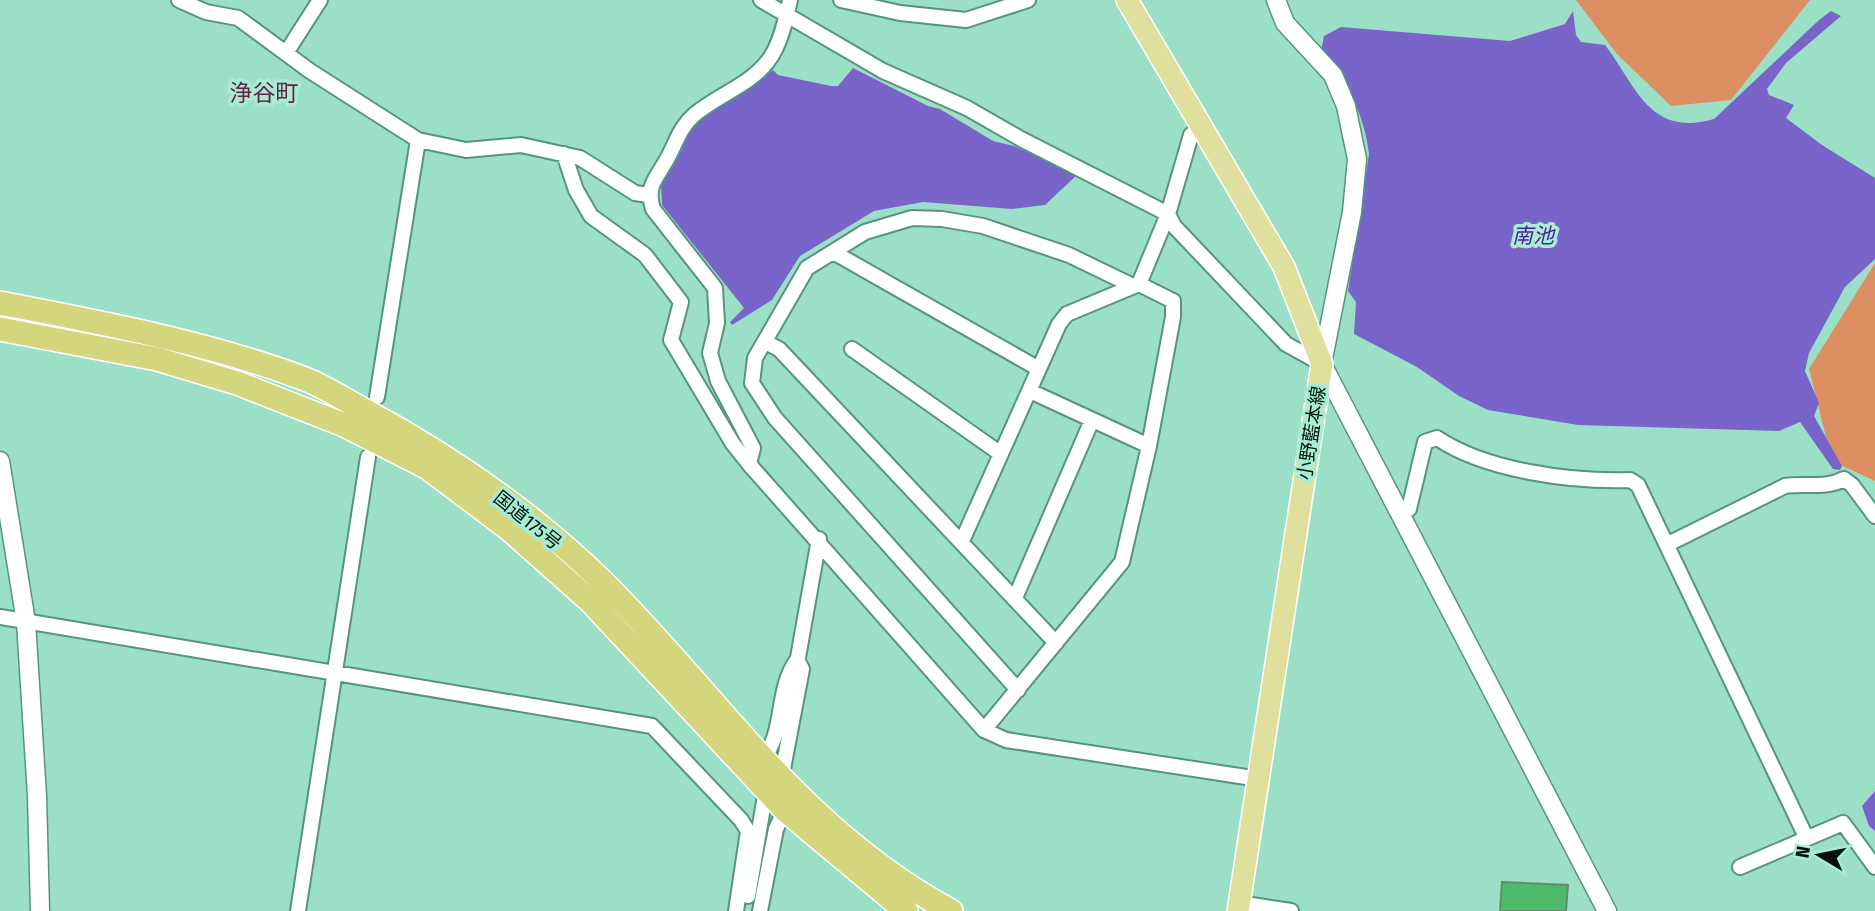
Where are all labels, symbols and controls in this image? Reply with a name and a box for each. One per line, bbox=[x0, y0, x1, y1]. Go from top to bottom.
district label: 浄谷町 bbox=[230, 79, 299, 107]
water label: 南池 bbox=[1512, 223, 1556, 249]
street label: 小野藍本線 bbox=[1293, 384, 1330, 482]
street label: 国道175号 bbox=[489, 486, 566, 555]
north arrow bbox=[1784, 820, 1854, 890]
text: N bbox=[1790, 845, 1815, 860]

